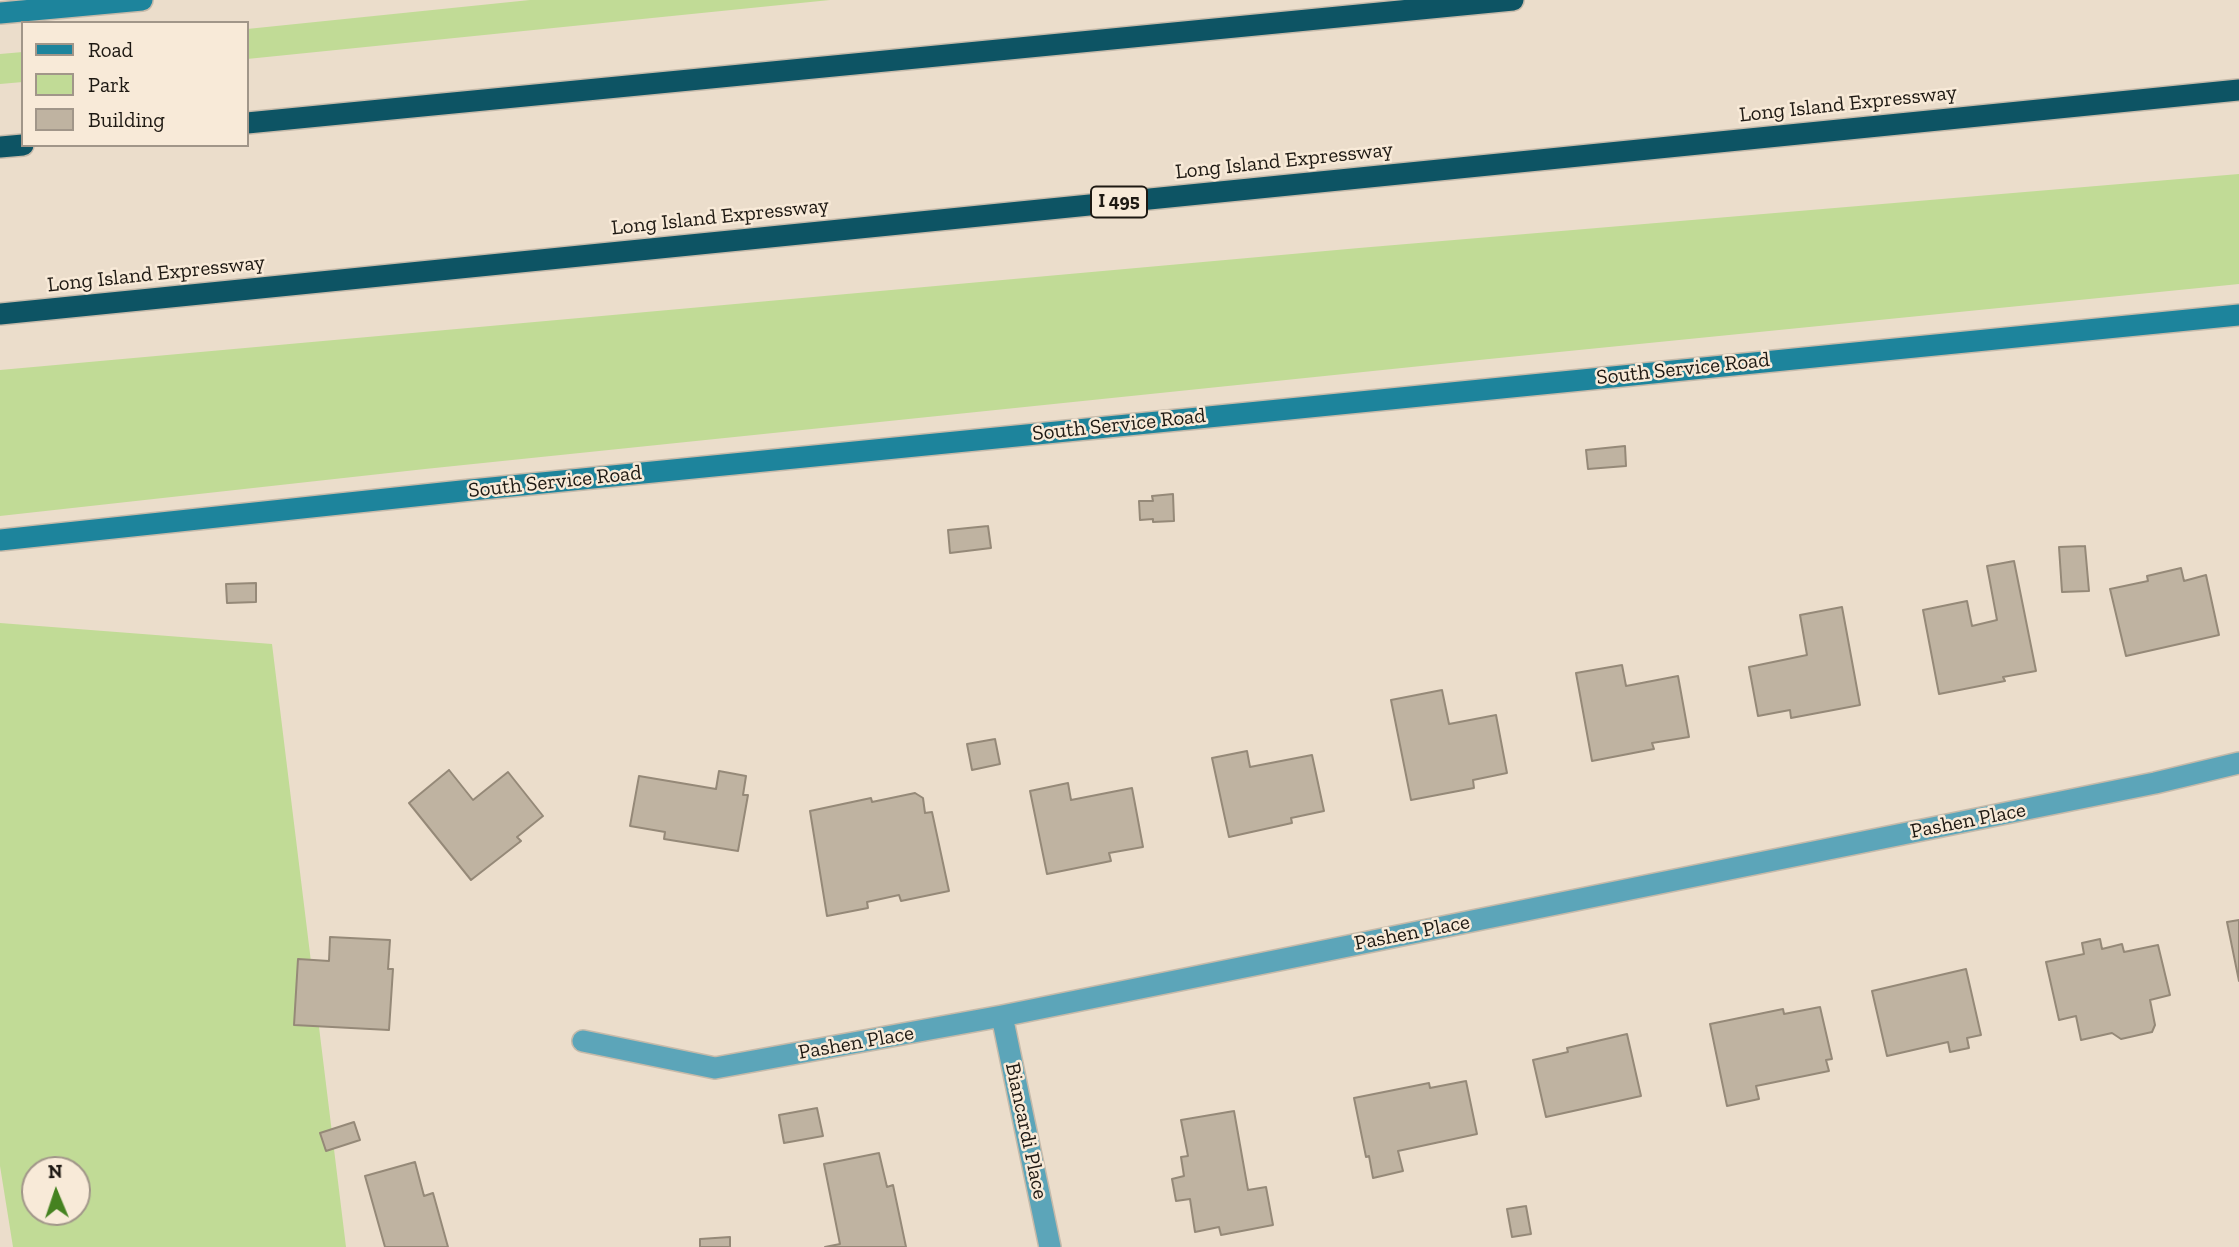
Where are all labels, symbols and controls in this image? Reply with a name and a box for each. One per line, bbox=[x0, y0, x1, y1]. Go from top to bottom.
legend bbox=[21, 21, 248, 147]
text: Road bbox=[88, 37, 133, 62]
text: Park bbox=[88, 72, 130, 97]
street label: Long Island Expressway bbox=[1738, 80, 1958, 128]
text: Building bbox=[88, 107, 165, 132]
street label: Long Island Expressway bbox=[1174, 137, 1394, 185]
road number: I 495 bbox=[1091, 186, 1147, 218]
street label: Long Island Expressway bbox=[610, 193, 830, 241]
street label: Long Island Expressway bbox=[46, 250, 266, 298]
street label: South Service Road bbox=[1595, 347, 1771, 391]
street label: South Service Road bbox=[1031, 403, 1207, 447]
street label: South Service Road bbox=[467, 460, 643, 504]
street label: Pashen Place bbox=[1908, 797, 2028, 845]
street label: Pashen Place bbox=[1352, 909, 1472, 957]
street label: Pashen Place bbox=[796, 1020, 916, 1066]
street label: Biancardi Place bbox=[999, 1060, 1053, 1202]
north arrow bbox=[21, 1156, 91, 1226]
text: N bbox=[48, 1160, 63, 1183]

